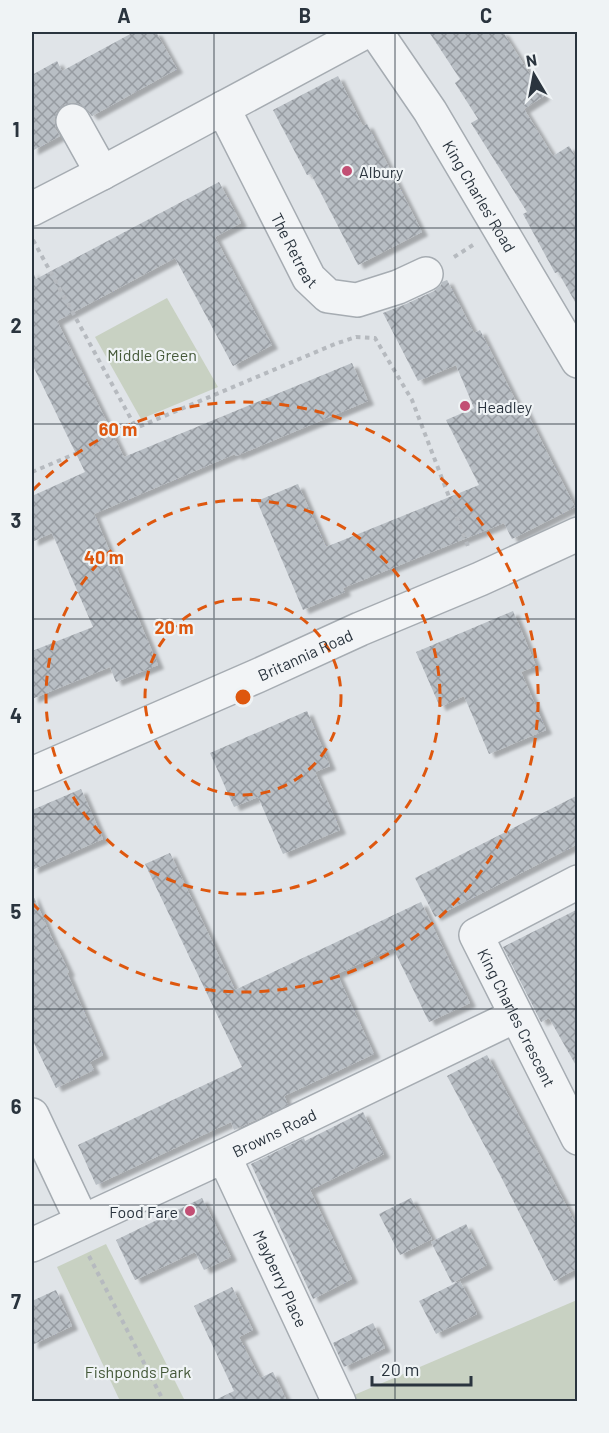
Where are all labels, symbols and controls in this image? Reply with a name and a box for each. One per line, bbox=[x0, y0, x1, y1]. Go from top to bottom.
text: A bbox=[117, 3, 131, 27]
text: B bbox=[299, 3, 311, 27]
text: C bbox=[480, 3, 492, 27]
north arrow bbox=[504, 45, 564, 105]
text: N bbox=[524, 49, 538, 70]
text: 1 bbox=[12, 117, 20, 141]
street label: King Charles' Road bbox=[440, 136, 521, 255]
place label: Albury bbox=[359, 162, 404, 181]
marker: Albury bbox=[340, 164, 354, 178]
street label: The Retreat bbox=[268, 209, 322, 291]
text: 2 bbox=[10, 313, 22, 337]
park label: Middle Green bbox=[107, 345, 197, 364]
place label: Headley bbox=[477, 397, 533, 416]
marker: Headley bbox=[458, 399, 472, 413]
text: 60 m bbox=[99, 418, 137, 440]
text: 3 bbox=[11, 508, 21, 532]
text: 40 m bbox=[84, 546, 124, 568]
text: 20 m bbox=[155, 616, 193, 638]
street label: Britannia Road bbox=[254, 624, 355, 684]
centre of rings bbox=[233, 687, 253, 707]
text: 4 bbox=[10, 703, 22, 727]
text: 5 bbox=[11, 899, 22, 923]
street label: King Charles Crescent bbox=[475, 945, 560, 1090]
text: 6 bbox=[11, 1094, 22, 1118]
street label: Browns Road bbox=[229, 1104, 319, 1160]
place label: Food Fare bbox=[109, 1202, 178, 1221]
marker: Food Fare bbox=[183, 1204, 197, 1218]
street label: Mayberry Place bbox=[250, 1227, 312, 1330]
text: 7 bbox=[11, 1289, 21, 1313]
scale bar bbox=[372, 1349, 471, 1387]
text: 20 m bbox=[381, 1358, 419, 1380]
park label: Fishponds Park bbox=[85, 1362, 191, 1381]

